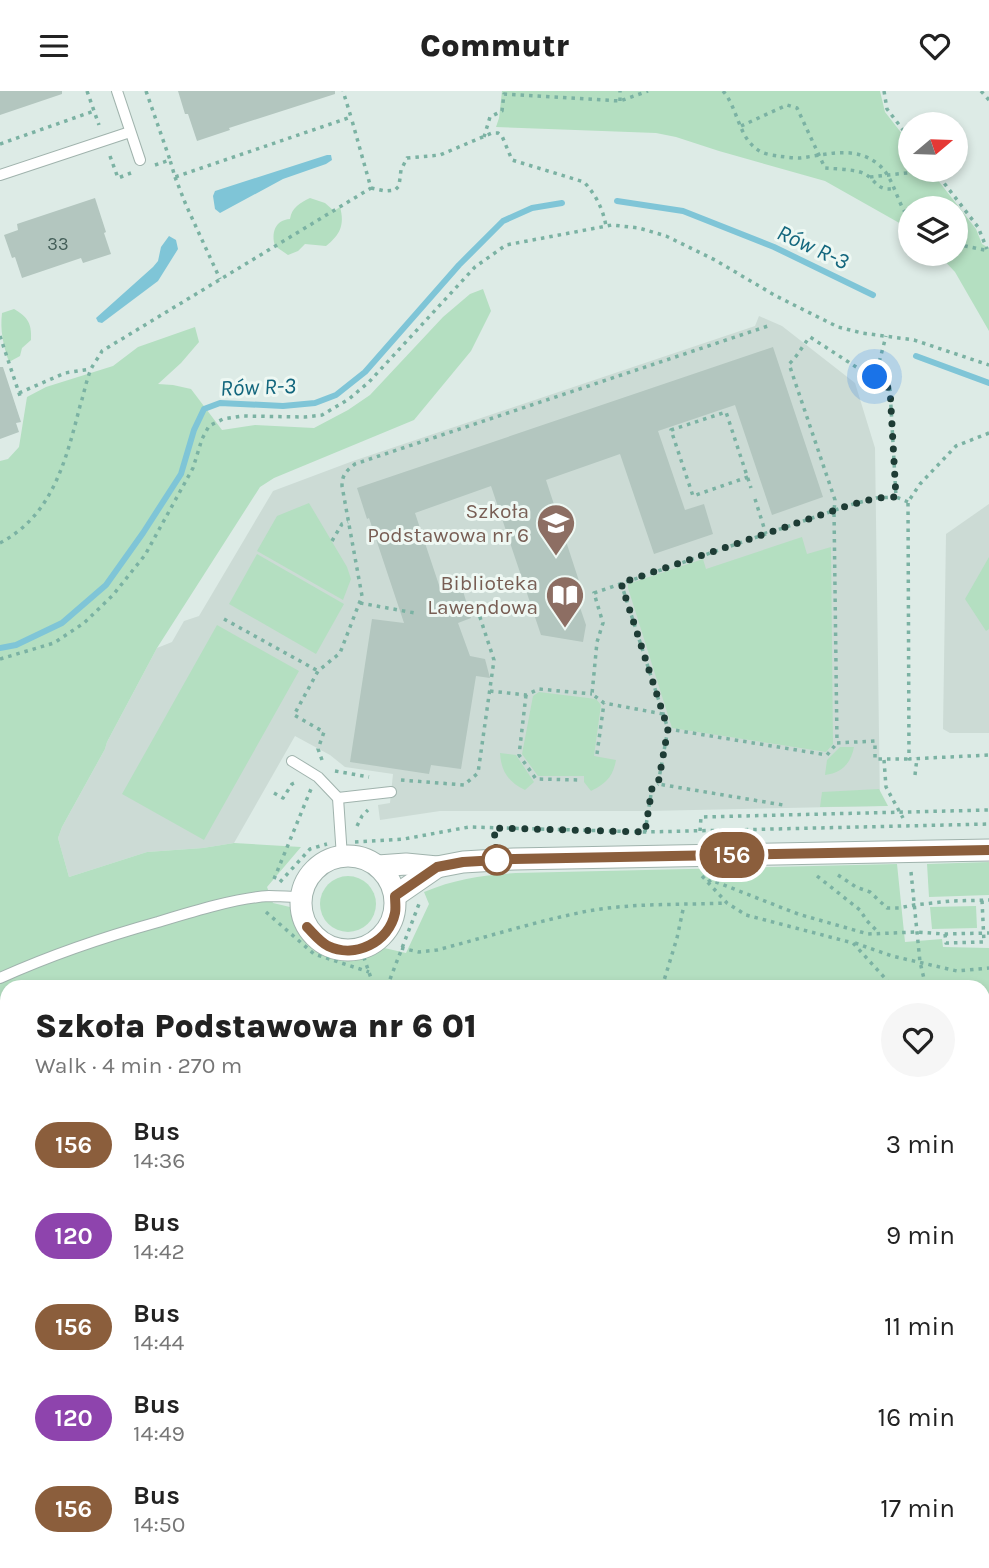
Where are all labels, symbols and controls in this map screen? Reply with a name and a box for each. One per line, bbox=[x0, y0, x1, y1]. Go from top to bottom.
icon: menu bbox=[35, 27, 73, 65]
text: Commutr bbox=[420, 27, 569, 64]
icon: heart bbox=[916, 27, 954, 65]
north arrow bbox=[898, 112, 968, 182]
map controls bbox=[898, 112, 968, 266]
button: layers bbox=[898, 196, 968, 266]
water label: Rów R-3 bbox=[773, 219, 853, 275]
house number: 33 bbox=[47, 233, 69, 255]
your location bbox=[857, 359, 892, 394]
water label: Rów R-3 bbox=[220, 372, 296, 402]
place label: Szkoła Podstawowa nr 6 bbox=[367, 499, 529, 547]
school or university icon: Szkoła Podstawowa nr 6 bbox=[535, 502, 577, 557]
place label: Biblioteka Lawendowa bbox=[427, 571, 538, 619]
library icon: Biblioteka Lawendowa bbox=[544, 574, 586, 629]
line badge: 156 bbox=[692, 832, 772, 878]
text: 156 bbox=[713, 841, 751, 869]
unlabelled marker bbox=[482, 845, 512, 875]
button: heart bbox=[881, 1003, 955, 1077]
text: Szkoła Podstawowa nr 6 01 bbox=[35, 1007, 477, 1045]
text: Walk · 4 min · 270 m bbox=[35, 1052, 242, 1079]
text: Bus bbox=[133, 1116, 180, 1147]
text: 3 min bbox=[886, 1129, 955, 1160]
text: 156 bbox=[55, 1131, 92, 1159]
text: 14:36 bbox=[133, 1147, 186, 1174]
text: Bus bbox=[133, 1207, 180, 1238]
text: 9 min bbox=[886, 1220, 955, 1251]
text: 120 bbox=[54, 1222, 93, 1250]
text: 14:42 bbox=[133, 1238, 185, 1265]
text: Bus bbox=[133, 1298, 180, 1329]
text: 11 min bbox=[884, 1311, 955, 1342]
text: 156 bbox=[55, 1313, 92, 1341]
text: 14:44 bbox=[133, 1329, 184, 1356]
text: Bus bbox=[133, 1389, 180, 1420]
text: 16 min bbox=[878, 1402, 955, 1433]
text: 120 bbox=[54, 1404, 93, 1432]
text: 14:49 bbox=[133, 1420, 185, 1447]
text: Bus bbox=[133, 1480, 180, 1511]
text: 17 min bbox=[880, 1493, 955, 1524]
text: 156 bbox=[55, 1495, 92, 1523]
text: 14:50 bbox=[133, 1511, 185, 1538]

